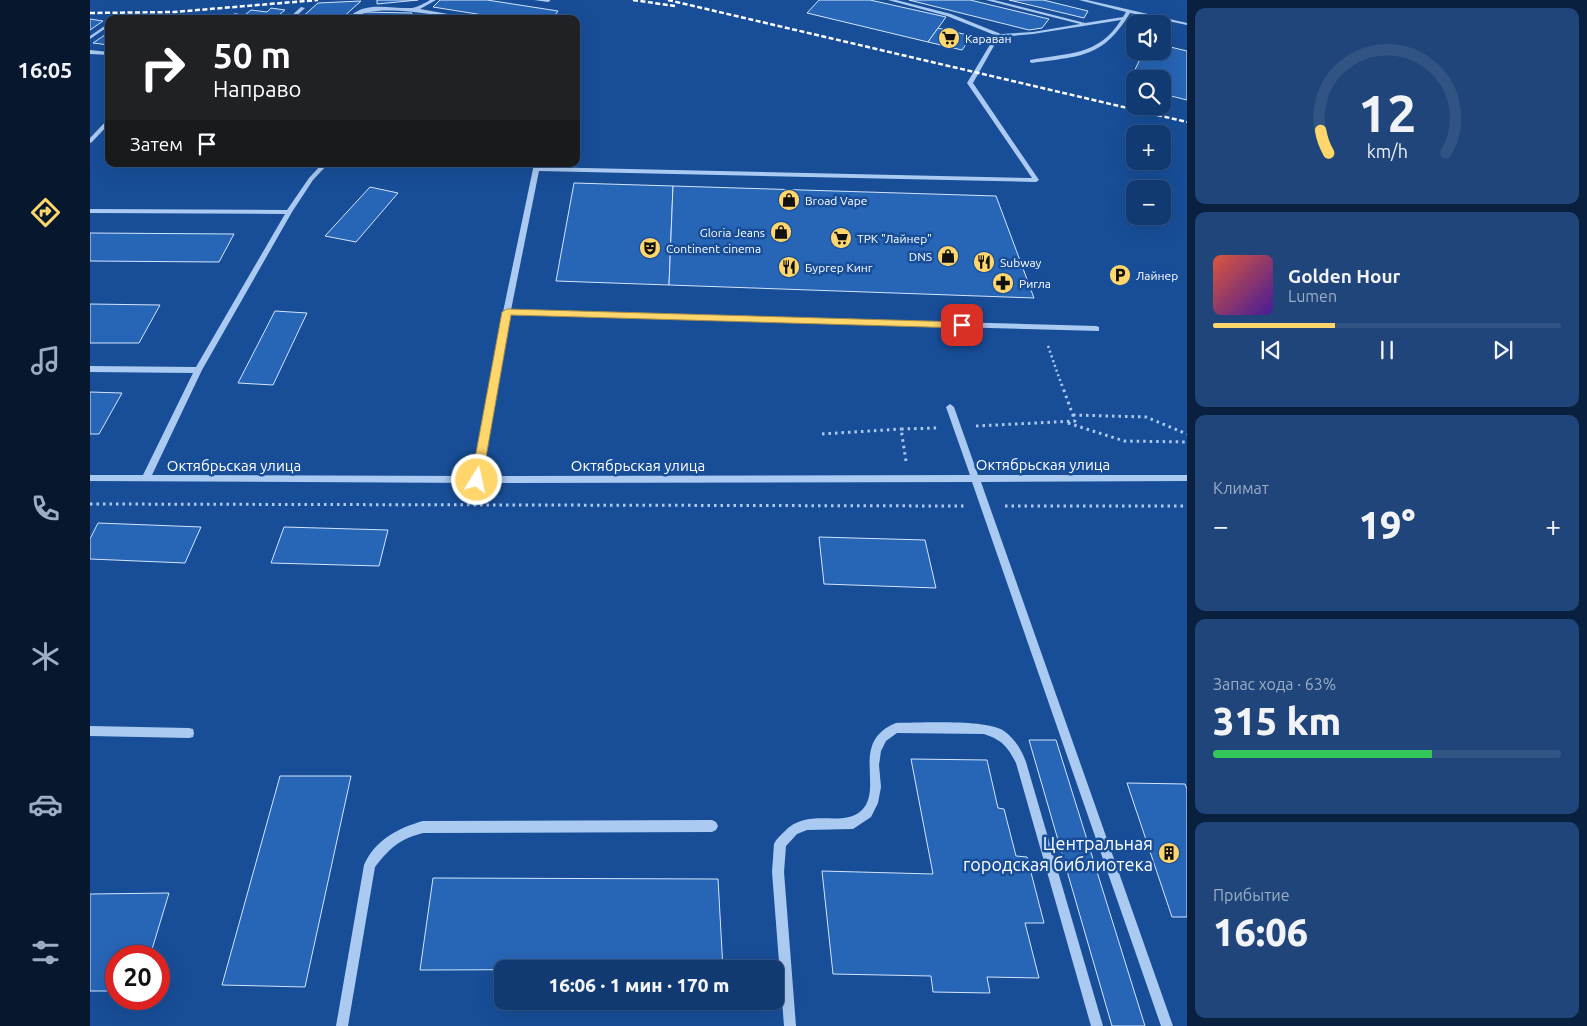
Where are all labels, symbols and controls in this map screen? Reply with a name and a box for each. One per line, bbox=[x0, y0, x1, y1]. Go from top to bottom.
map controls bbox=[1126, 15, 1171, 225]
button: sound bbox=[1126, 15, 1171, 60]
supermarket icon: Караван bbox=[937, 26, 961, 50]
place label: Караван bbox=[965, 32, 1011, 45]
icon: right bbox=[130, 35, 195, 100]
text: 50 m bbox=[213, 35, 291, 75]
text: 16:05 bbox=[17, 57, 73, 82]
button: search bbox=[1126, 70, 1171, 115]
text: Направо bbox=[213, 76, 301, 101]
text: 12 bbox=[1358, 84, 1416, 142]
button: + bbox=[1126, 125, 1171, 170]
icon: arrive bbox=[193, 130, 221, 158]
text: Затем bbox=[130, 133, 183, 155]
text: km/h bbox=[1366, 141, 1408, 161]
button: − bbox=[1126, 180, 1171, 225]
shop icon: Broad Vape bbox=[777, 188, 801, 212]
place label: Broad Vape bbox=[805, 194, 867, 207]
icon: directions bbox=[28, 195, 63, 230]
shop icon: Gloria Jeans bbox=[769, 220, 793, 244]
place label: Gloria Jeans bbox=[700, 226, 765, 239]
supermarket icon: ТРК "Лайнер" bbox=[829, 226, 853, 250]
place label: ТРК "Лайнер" bbox=[857, 232, 932, 245]
theatre icon: Continent cinema bbox=[638, 236, 662, 260]
place label: Continent cinema bbox=[666, 242, 761, 255]
shop icon: DNS bbox=[936, 244, 960, 268]
place label: DNS bbox=[909, 250, 932, 263]
restaurant icon: Subway bbox=[972, 250, 996, 274]
restaurant icon: Бургер Кинг bbox=[777, 255, 801, 279]
place label: Subway bbox=[1000, 256, 1042, 269]
place label: Бургер Кинг bbox=[805, 261, 873, 274]
parking icon: Лайнер bbox=[1108, 263, 1132, 287]
text: Golden Hour bbox=[1288, 265, 1400, 287]
place label: Лайнер bbox=[1136, 269, 1178, 282]
pharmacy icon: Ригла bbox=[991, 271, 1015, 295]
place label: Ригла bbox=[1019, 277, 1051, 290]
text: Lumen bbox=[1288, 287, 1337, 305]
pin bbox=[941, 304, 983, 346]
icon: arrive bbox=[948, 311, 976, 339]
icon: previous bbox=[1257, 336, 1285, 364]
icon: pause bbox=[1373, 336, 1401, 364]
icon: next bbox=[1489, 336, 1517, 364]
icon: music bbox=[28, 343, 63, 378]
position arrow bbox=[450, 453, 502, 505]
street label: Октябрьская улица bbox=[976, 456, 1110, 473]
street label: Октябрьская улица bbox=[167, 457, 301, 474]
street label: Октябрьская улица bbox=[571, 457, 705, 474]
text: Климат bbox=[1213, 479, 1269, 497]
icon: phone bbox=[28, 491, 63, 526]
text: 19° bbox=[1359, 504, 1415, 546]
text: − bbox=[1213, 510, 1229, 541]
text: + bbox=[1545, 510, 1561, 541]
icon: climate bbox=[28, 639, 63, 674]
text: Запас хода · 63% bbox=[1213, 675, 1336, 693]
text: 315 km bbox=[1213, 700, 1341, 742]
icon: car bbox=[28, 787, 63, 822]
place label: Центральная городская библиотека bbox=[963, 833, 1153, 874]
building icon: Центральная городская библиотека bbox=[1157, 841, 1181, 865]
text: Прибытие bbox=[1213, 886, 1290, 904]
text: 16:06 bbox=[1213, 911, 1308, 953]
icon: filters bbox=[28, 935, 63, 970]
speed limit sign: 20 bbox=[105, 945, 170, 1010]
text: 16:06 · 1 мин · 170 m bbox=[549, 974, 729, 996]

